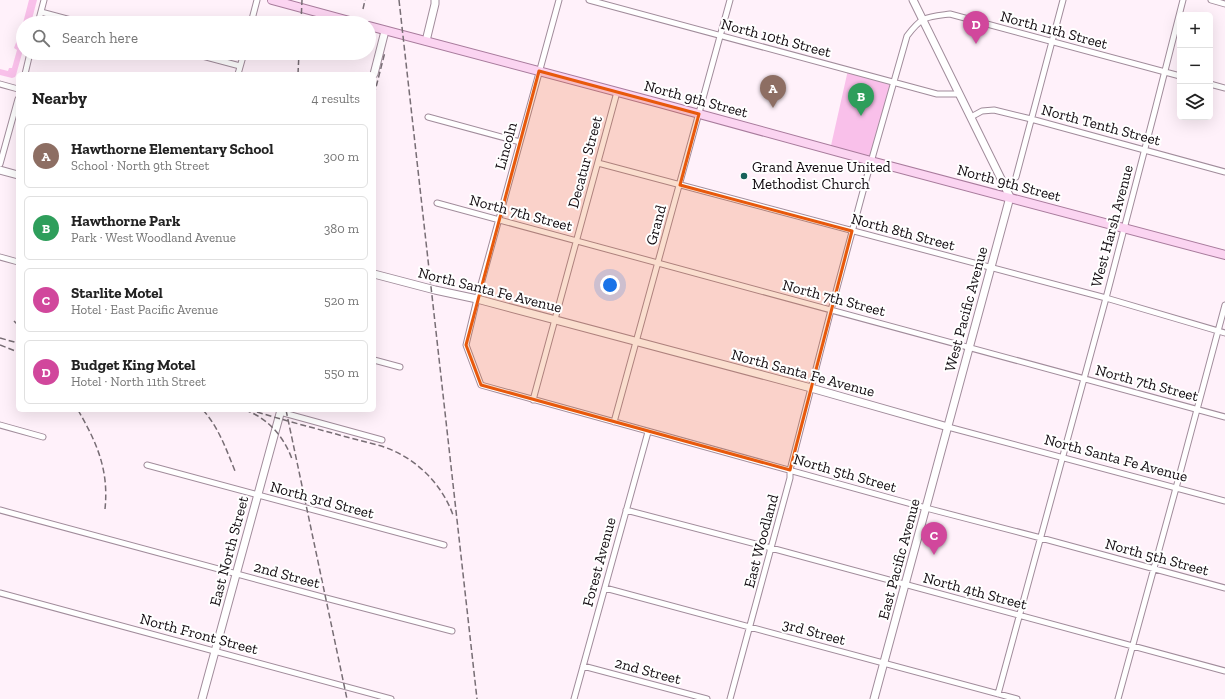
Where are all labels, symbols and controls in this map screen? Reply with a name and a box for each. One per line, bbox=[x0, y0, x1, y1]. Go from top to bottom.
street label: North 11th Street bbox=[998, 7, 1110, 53]
pin: D bbox=[963, 11, 989, 44]
map controls bbox=[1177, 12, 1213, 120]
button: + bbox=[1177, 12, 1213, 48]
street label: North 10th Street bbox=[719, 15, 833, 61]
search box bbox=[16, 16, 376, 60]
icon: search bbox=[30, 27, 52, 49]
text: Search here bbox=[62, 29, 138, 47]
button: − bbox=[1177, 48, 1213, 84]
pin: A bbox=[760, 75, 786, 108]
street label: North 9th Street bbox=[642, 77, 750, 122]
pin: B bbox=[848, 83, 874, 116]
button: layers bbox=[1177, 84, 1213, 120]
text: Nearby bbox=[32, 88, 87, 108]
text: 4 results bbox=[312, 91, 360, 106]
street label: North Tenth Street bbox=[1040, 100, 1163, 150]
street label: Decatur Street bbox=[564, 113, 606, 210]
street label: Lincoln bbox=[491, 120, 521, 172]
text: Hawthorne Elementary School bbox=[71, 140, 274, 158]
text: A bbox=[42, 149, 50, 164]
text: 300 m bbox=[323, 149, 359, 164]
text: School · North 9th Street bbox=[71, 158, 209, 173]
place label: Grand Avenue United Methodist Church bbox=[752, 158, 891, 193]
street label: North 9th Street bbox=[955, 161, 1063, 206]
street label: West Harsh Avenue bbox=[1087, 163, 1137, 289]
marker: Grand Avenue United Methodist Church bbox=[739, 171, 749, 181]
street label: North 7th Street bbox=[468, 191, 575, 235]
street label: Grand bbox=[642, 202, 670, 247]
street label: North 8th Street bbox=[849, 209, 957, 255]
text: Hawthorne Park bbox=[71, 212, 180, 230]
text: B bbox=[42, 221, 50, 236]
text: 380 m bbox=[324, 221, 359, 236]
text: Park · West Woodland Avenue bbox=[71, 230, 236, 245]
street label: West Pacific Avenue bbox=[941, 244, 991, 374]
street label: North Santa Fe Avenue bbox=[416, 263, 564, 317]
your location bbox=[600, 275, 620, 295]
street label: North 7th Street bbox=[781, 276, 888, 320]
text: Starlite Motel bbox=[71, 284, 163, 302]
text: C bbox=[42, 293, 50, 308]
text: 520 m bbox=[324, 293, 359, 308]
text: Hotel · East Pacific Avenue bbox=[71, 302, 218, 317]
street label: North Santa Fe Avenue bbox=[729, 345, 877, 401]
text: Budget King Motel bbox=[71, 356, 196, 374]
street label: North 7th Street bbox=[1094, 361, 1201, 405]
text: D bbox=[41, 365, 51, 380]
text: 550 m bbox=[324, 365, 359, 380]
text: Hotel · North 11th Street bbox=[71, 374, 206, 389]
street label: North Santa Fe Avenue bbox=[1042, 430, 1190, 486]
street label: North 5th Street bbox=[791, 450, 899, 496]
street label: North 3rd Street bbox=[268, 477, 376, 523]
street label: East Woodland bbox=[740, 492, 782, 590]
street label: East North Street bbox=[206, 494, 252, 608]
street label: East Pacific Avenue bbox=[874, 497, 924, 621]
street label: Forest Avenue bbox=[578, 515, 620, 609]
pin: C bbox=[921, 522, 947, 555]
street label: North 5th Street bbox=[1103, 535, 1211, 580]
street label: 2nd Street bbox=[252, 558, 322, 593]
street label: North 4th Street bbox=[921, 568, 1029, 614]
street label: North Front Street bbox=[138, 610, 260, 659]
street label: 3rd Street bbox=[780, 615, 848, 649]
street label: 2nd Street bbox=[613, 654, 683, 689]

